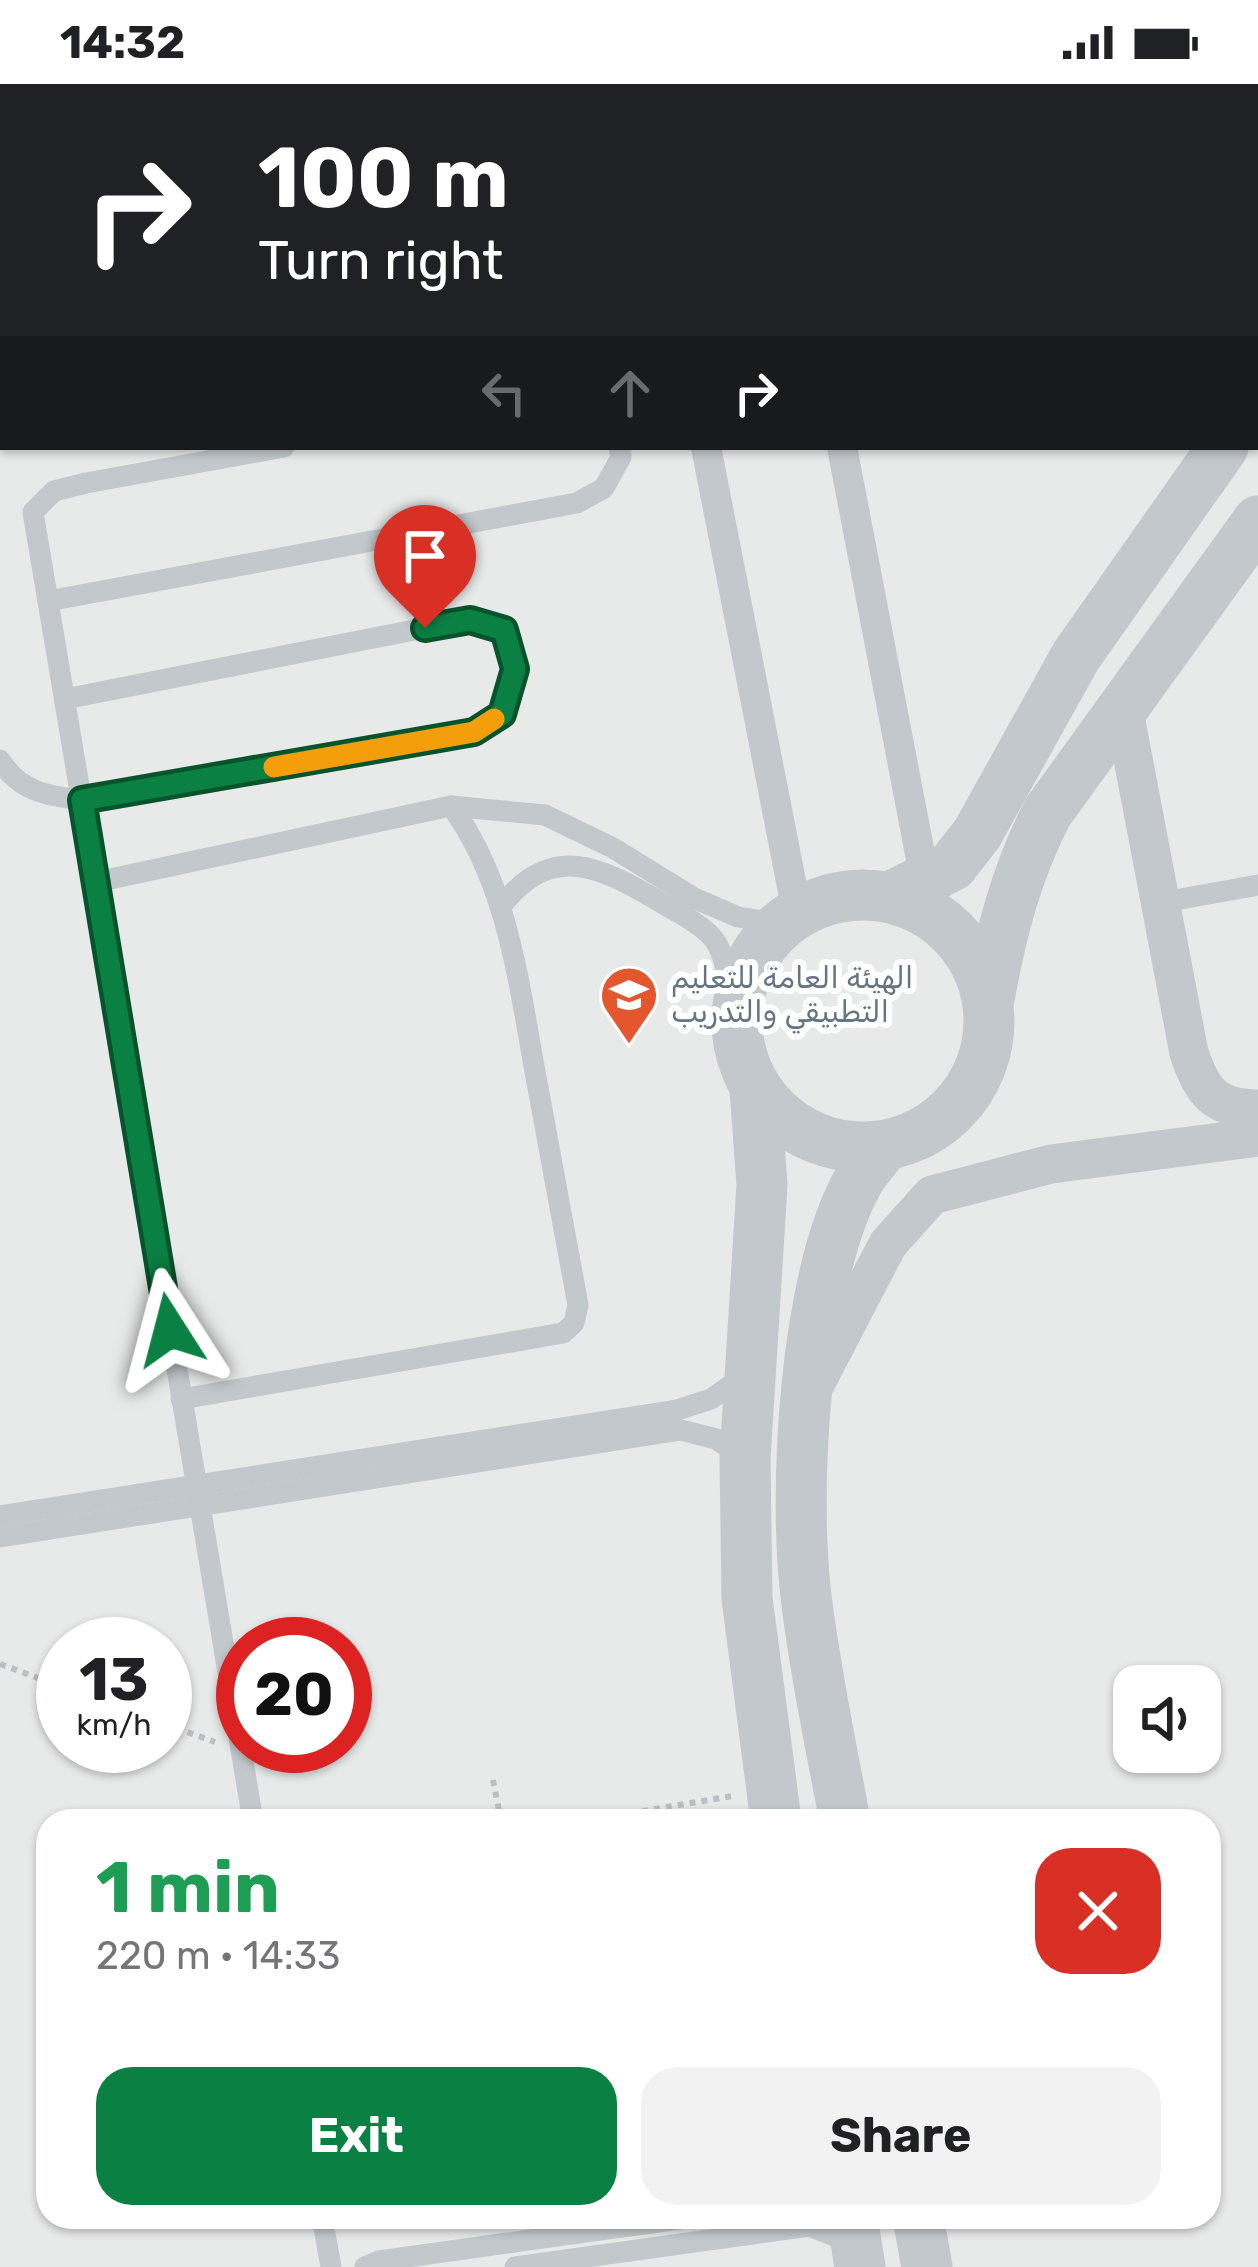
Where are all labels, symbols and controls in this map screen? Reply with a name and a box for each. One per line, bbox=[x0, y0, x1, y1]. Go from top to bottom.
text: 14:32 bbox=[60, 16, 185, 69]
text: 100 m bbox=[258, 128, 509, 228]
icon: right bbox=[60, 132, 216, 288]
text: Turn right bbox=[258, 229, 503, 293]
icon: left bbox=[471, 360, 537, 426]
icon: ahead bbox=[597, 360, 663, 426]
icon: right bbox=[723, 360, 789, 426]
pin bbox=[374, 505, 476, 628]
icon: arrive bbox=[392, 523, 458, 589]
place label: الهيئة العامة للتعليم التطبيقي والتدريب bbox=[671, 960, 913, 1034]
school or university icon: الهيئة العامة للتعليم التطبيقي والتدريب bbox=[598, 964, 660, 1046]
position arrow bbox=[107, 1267, 233, 1393]
speed limit sign: 20 bbox=[216, 1617, 372, 1773]
text: 13 bbox=[79, 1644, 149, 1715]
map controls bbox=[1113, 1665, 1221, 1773]
button: sound bbox=[1113, 1665, 1221, 1773]
text: km/h bbox=[77, 1707, 151, 1743]
text: 1 min bbox=[96, 1845, 280, 1930]
button: close bbox=[1035, 1848, 1161, 1974]
text: 220 m · 14:33 bbox=[96, 1933, 341, 1979]
button: Exit bbox=[96, 2067, 617, 2205]
button: Share bbox=[641, 2067, 1161, 2205]

